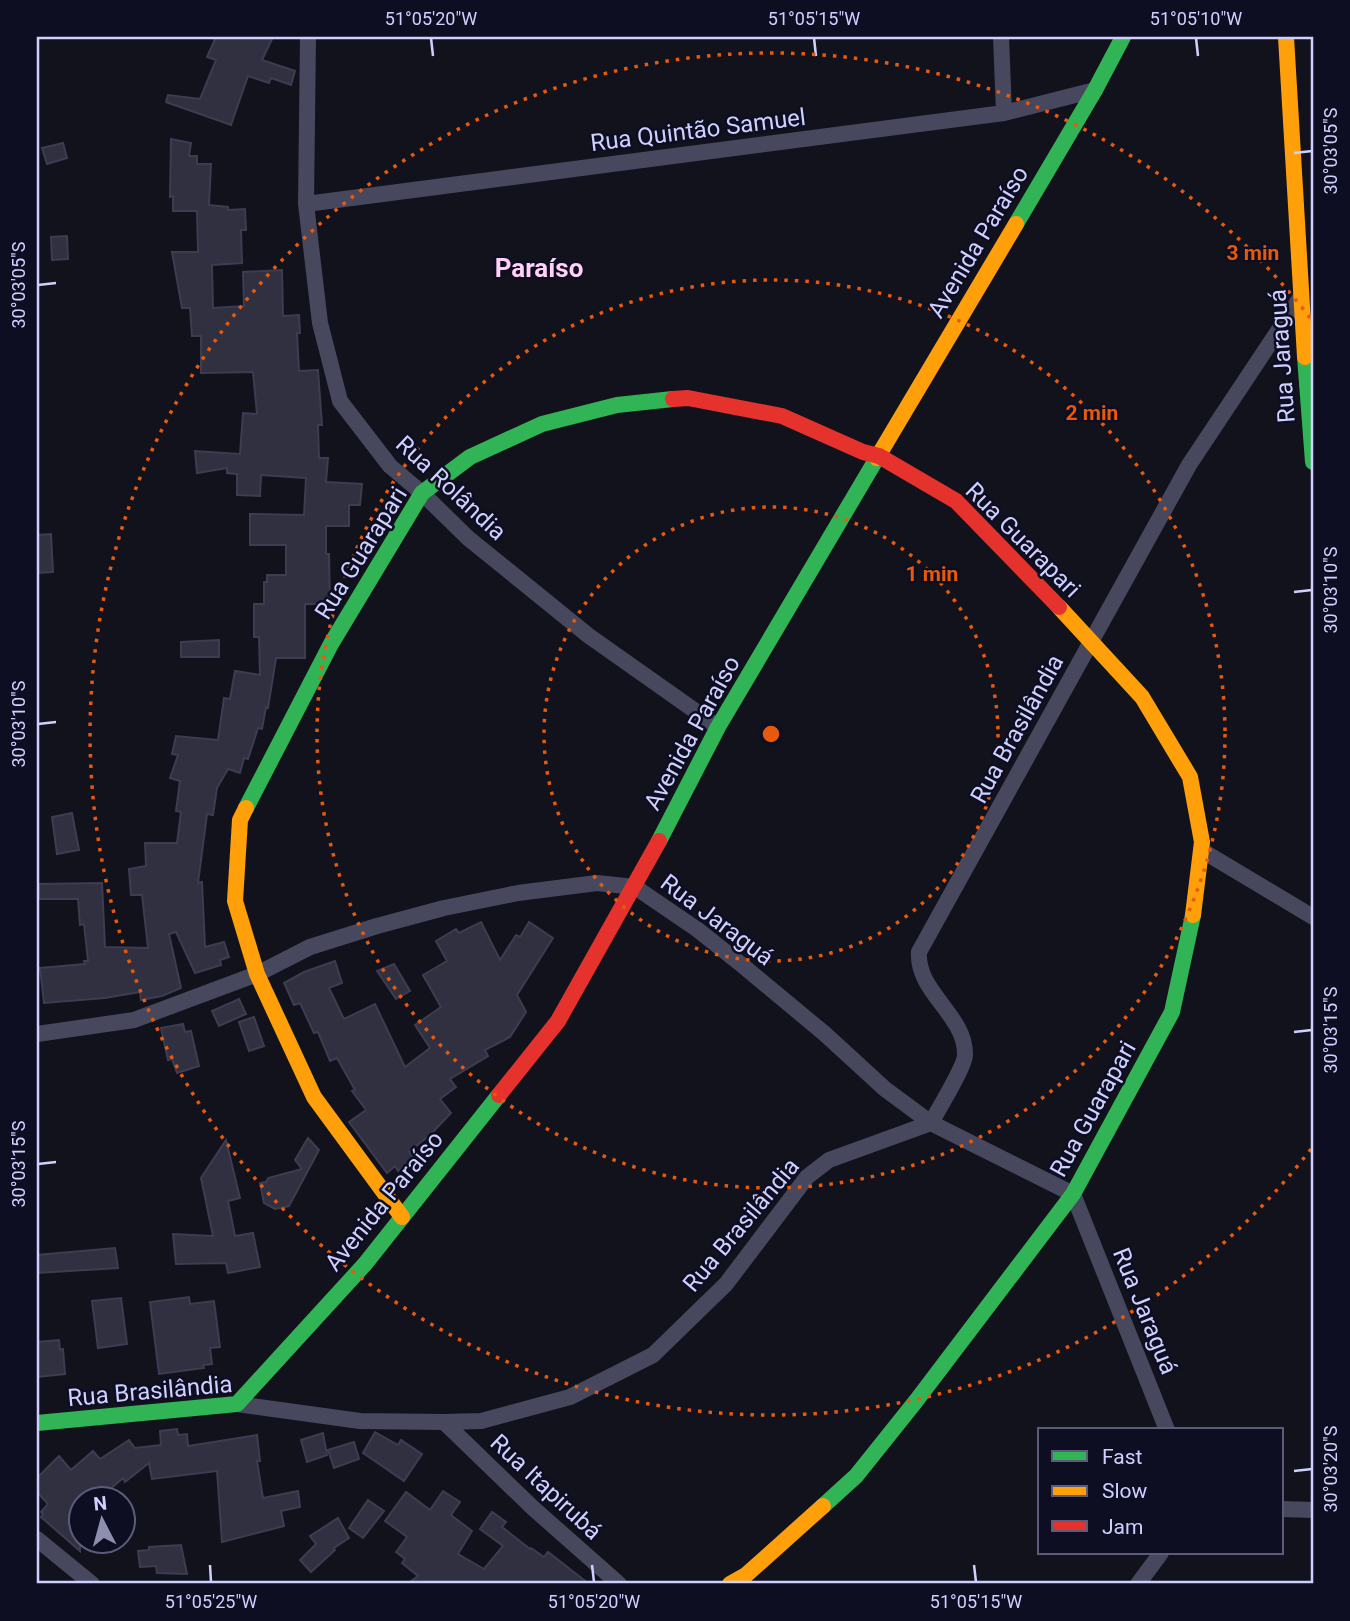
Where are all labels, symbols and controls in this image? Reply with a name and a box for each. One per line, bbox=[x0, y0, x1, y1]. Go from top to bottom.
text: 51°05'20"W bbox=[385, 8, 477, 29]
text: 51°05'15"W bbox=[768, 8, 860, 29]
text: 51°05'10"W bbox=[1150, 8, 1242, 29]
street label: Rua Quintão Samuel bbox=[589, 103, 807, 157]
text: 30°03'05"S bbox=[1320, 107, 1341, 195]
street label: Avenida Paraíso bbox=[922, 161, 1034, 323]
text: 30°03'05"S bbox=[8, 241, 29, 329]
text: 3 min bbox=[1227, 241, 1279, 265]
district label: Paraíso bbox=[495, 253, 583, 283]
street label: Rua Jaraguá bbox=[1263, 288, 1301, 424]
text: 2 min bbox=[1066, 401, 1118, 425]
street label: Rua Rolândia bbox=[390, 430, 512, 546]
street label: Rua Guarapari bbox=[960, 477, 1086, 603]
street label: Rua Guarapari bbox=[309, 482, 413, 624]
text: 30°03'10"S bbox=[1320, 546, 1341, 634]
text: 1 min bbox=[906, 562, 958, 586]
street label: Rua Brasilândia bbox=[965, 650, 1069, 808]
street label: Avenida Paraíso bbox=[638, 651, 746, 815]
text: 30°03'10"S bbox=[8, 680, 29, 768]
centre of rings bbox=[759, 722, 783, 746]
street label: Rua Jaraguá bbox=[655, 869, 779, 971]
text: 30°03'15"S bbox=[1320, 986, 1341, 1074]
street label: Rua Guarapari bbox=[1044, 1036, 1142, 1182]
text: 30°03'15"S bbox=[8, 1120, 29, 1208]
street label: Avenida Paraíso bbox=[319, 1125, 449, 1277]
street label: Rua Brasilândia bbox=[677, 1153, 805, 1297]
street label: Rua Jaraguá bbox=[1107, 1244, 1183, 1378]
street label: Rua Brasilândia bbox=[66, 1370, 234, 1412]
text: 30°03'20"S bbox=[1320, 1425, 1341, 1513]
street label: Rua Itapirubá bbox=[485, 1428, 607, 1546]
legend bbox=[1038, 1428, 1284, 1554]
text: Fast bbox=[1102, 1445, 1143, 1469]
text: Slow bbox=[1102, 1479, 1148, 1503]
north arrow bbox=[66, 1484, 136, 1554]
text: N bbox=[92, 1491, 108, 1516]
text: Jam bbox=[1102, 1515, 1143, 1539]
text: 51°05'25"W bbox=[165, 1591, 257, 1612]
text: 51°05'20"W bbox=[548, 1591, 640, 1612]
text: 51°05'15"W bbox=[930, 1591, 1022, 1612]

